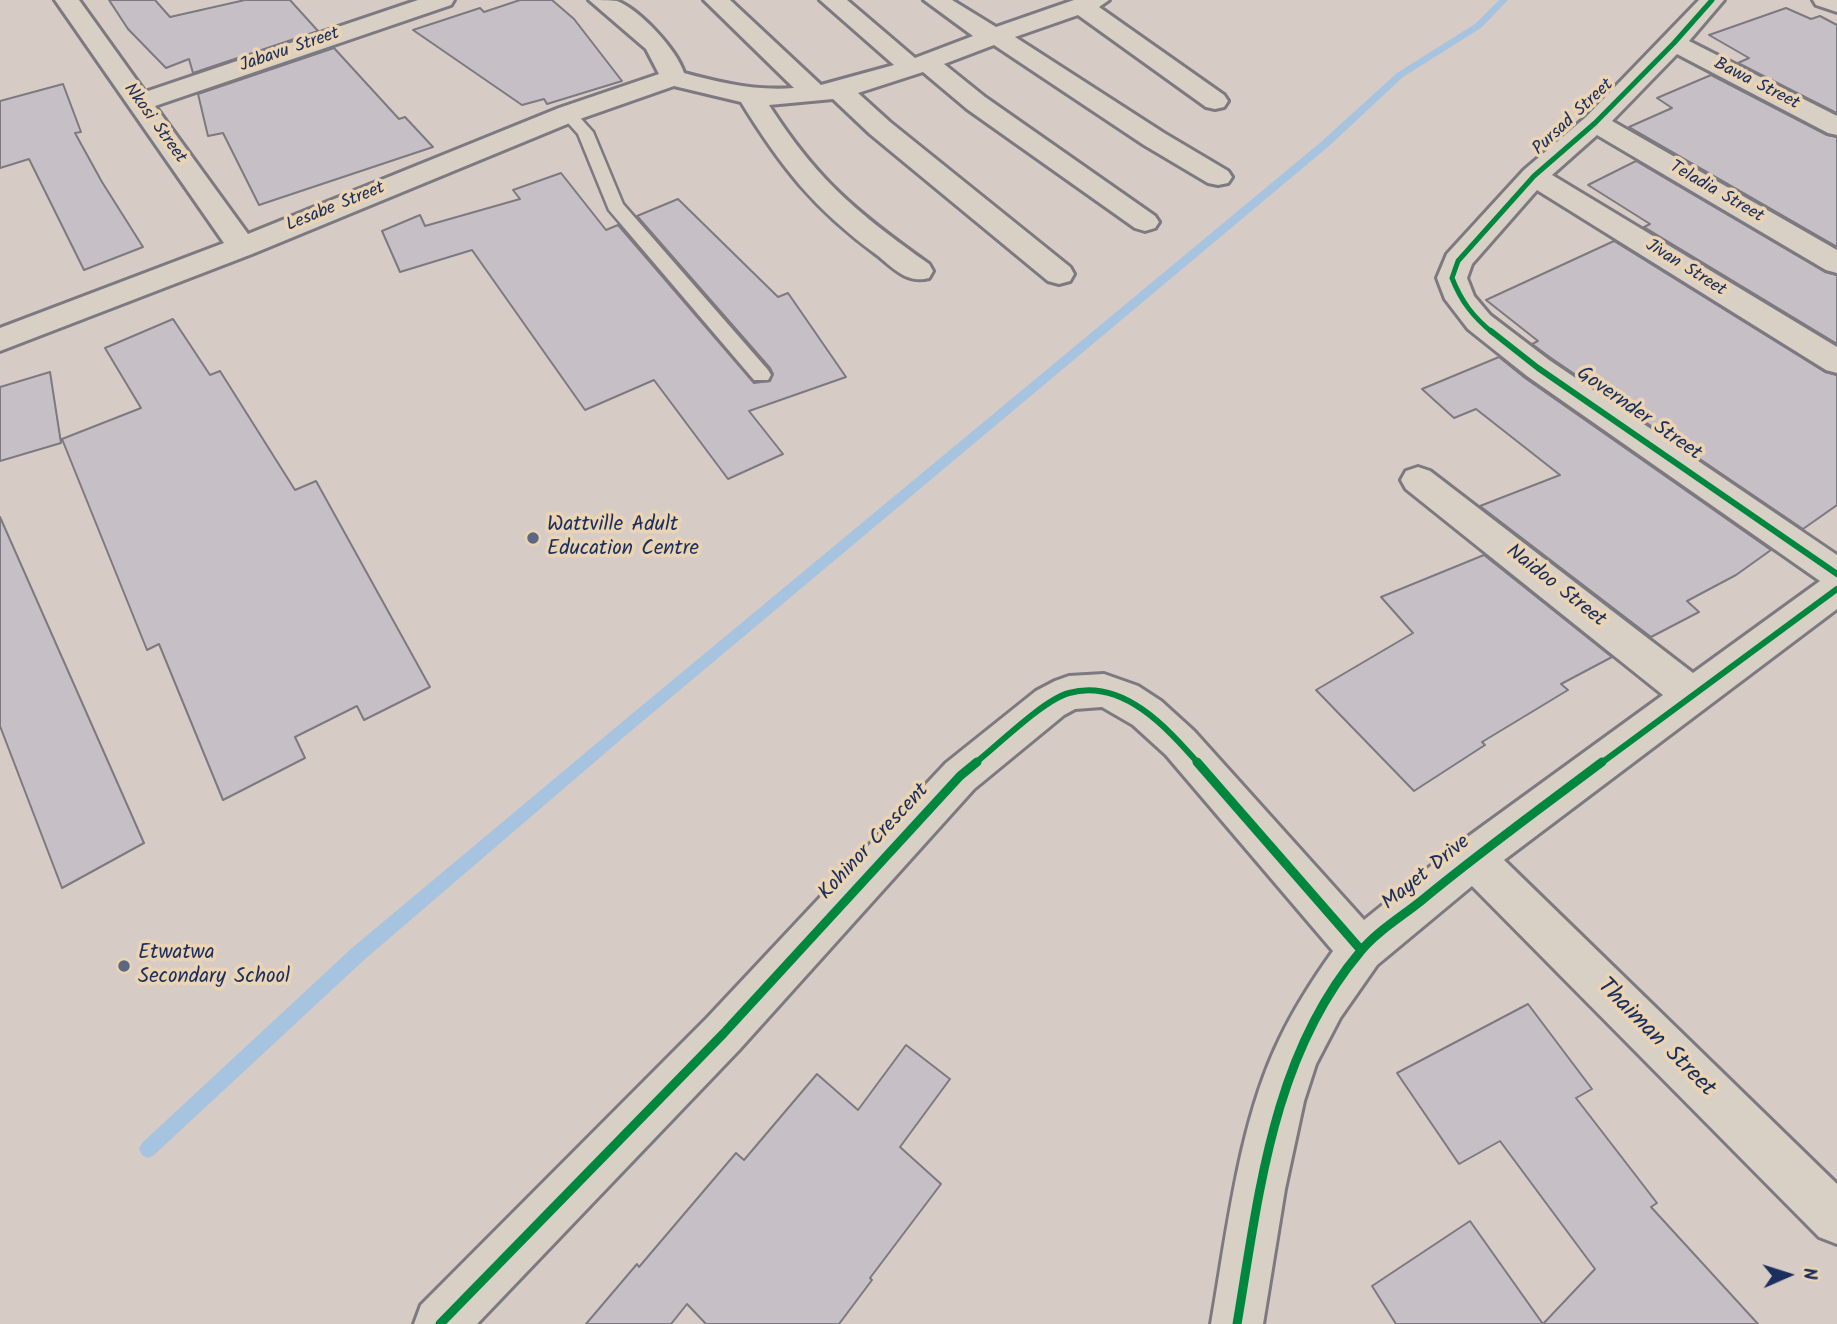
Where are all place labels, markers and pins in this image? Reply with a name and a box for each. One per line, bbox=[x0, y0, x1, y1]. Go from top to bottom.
place label: Wattville Adult Education Centre bbox=[547, 513, 699, 563]
marker: Wattville Adult Education Centre bbox=[525, 530, 541, 546]
place label: Etwatwa Secondary School bbox=[138, 941, 290, 991]
marker: Etwatwa Secondary School bbox=[116, 958, 132, 974]

